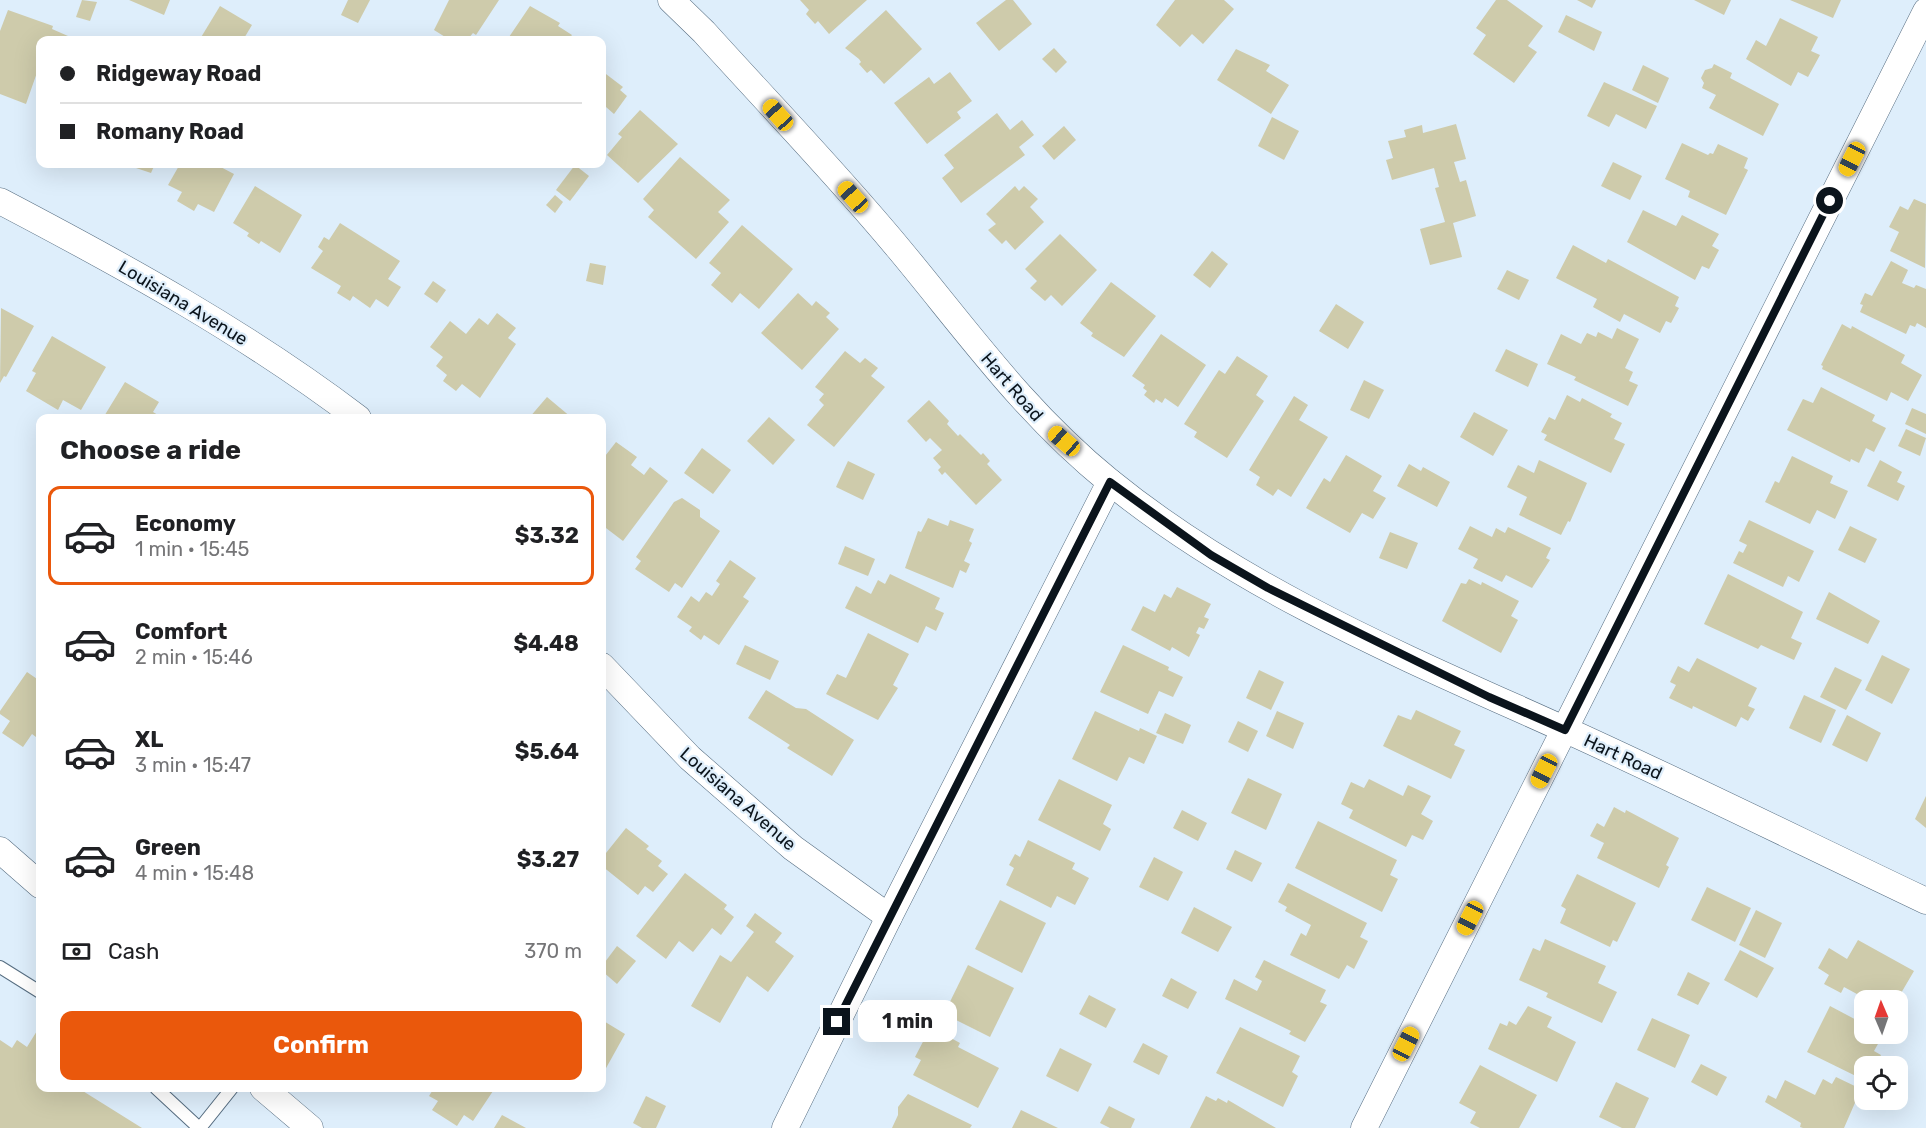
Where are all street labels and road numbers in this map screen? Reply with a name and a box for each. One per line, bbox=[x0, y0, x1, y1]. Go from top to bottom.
street label: Louisiana Avenue bbox=[114, 256, 252, 350]
street label: Hart Road bbox=[976, 348, 1048, 426]
street label: Hart Road bbox=[1580, 729, 1666, 785]
street label: Louisiana Avenue bbox=[675, 743, 801, 855]

